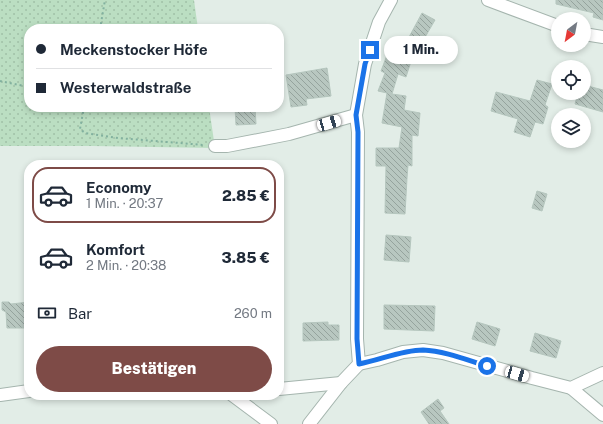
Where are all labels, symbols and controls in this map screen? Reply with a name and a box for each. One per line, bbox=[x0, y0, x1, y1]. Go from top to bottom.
north arrow bbox=[551, 12, 591, 52]
map controls bbox=[551, 12, 591, 148]
callout: 1 Min. bbox=[384, 36, 458, 64]
text: Meckenstocker Höfe bbox=[60, 41, 208, 58]
route end bbox=[361, 41, 379, 59]
text: 1 Min. bbox=[403, 42, 439, 57]
button: locate bbox=[551, 60, 591, 100]
text: Westerwaldstraße bbox=[60, 79, 192, 96]
button: layers bbox=[551, 108, 591, 148]
car bbox=[316, 114, 342, 132]
icon: car bbox=[38, 177, 74, 213]
text: Economy bbox=[86, 179, 151, 196]
text: 2.85 € bbox=[222, 187, 270, 204]
text: 1 Min. · 20:37 bbox=[86, 196, 163, 211]
icon: car bbox=[38, 239, 74, 275]
text: Komfort bbox=[86, 241, 145, 258]
text: 3.85 € bbox=[221, 249, 270, 266]
text: 2 Min. · 20:38 bbox=[86, 258, 166, 273]
icon: cash bbox=[36, 302, 58, 324]
text: Bar bbox=[68, 305, 92, 322]
text: 260 m bbox=[234, 306, 272, 321]
button: Bestätigen bbox=[36, 346, 272, 392]
route start bbox=[478, 357, 496, 375]
car bbox=[504, 365, 530, 383]

